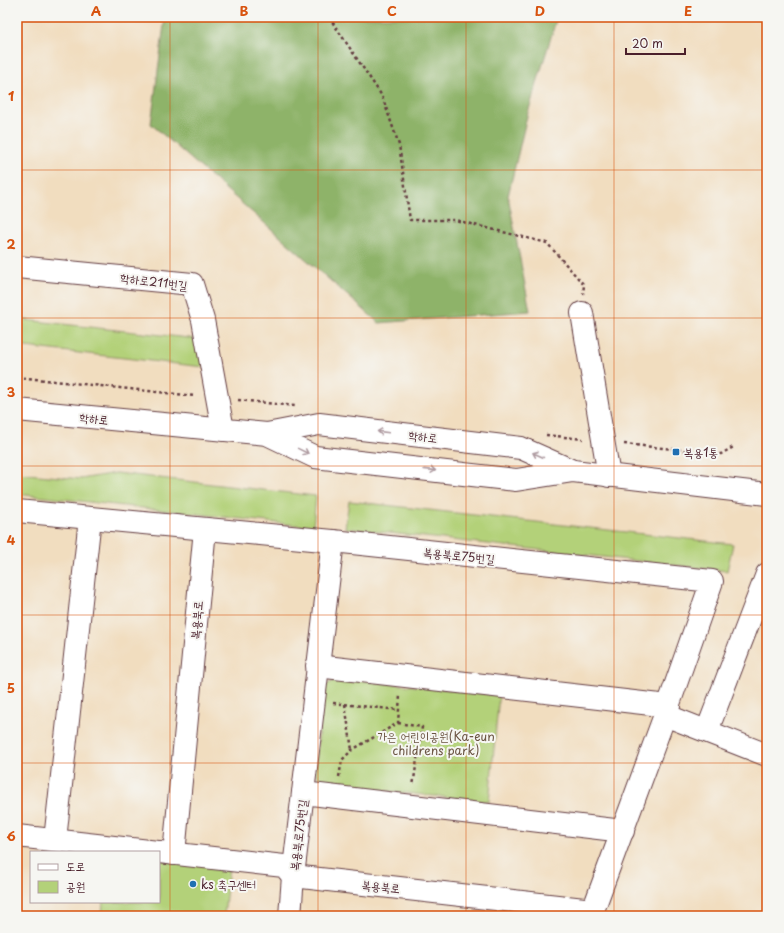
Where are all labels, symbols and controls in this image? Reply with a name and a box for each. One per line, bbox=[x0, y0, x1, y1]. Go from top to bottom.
text: A bbox=[91, 1, 101, 20]
text: B bbox=[240, 1, 249, 20]
text: C bbox=[387, 1, 397, 20]
text: D bbox=[535, 1, 545, 20]
text: E bbox=[684, 1, 692, 20]
scale bar bbox=[626, 30, 685, 56]
text: 20 m bbox=[632, 34, 663, 52]
text: 1 bbox=[8, 86, 14, 105]
text: 2 bbox=[6, 234, 16, 253]
street label: 학하로211번길 bbox=[119, 268, 189, 294]
text: 3 bbox=[7, 382, 16, 401]
street label: 학하로 bbox=[79, 408, 109, 428]
street label: 학하로 bbox=[408, 425, 438, 447]
one-way arrow bbox=[376, 428, 389, 436]
place label: 복용1통 bbox=[684, 443, 718, 461]
marker: 복용1통 bbox=[671, 447, 681, 457]
one-way arrow bbox=[296, 448, 308, 455]
one-way arrow bbox=[532, 451, 544, 459]
one-way arrow bbox=[423, 466, 436, 474]
text: 4 bbox=[7, 530, 16, 549]
street label: 복용북로75번길 bbox=[422, 542, 496, 568]
street label: 복용북로 bbox=[185, 600, 207, 640]
text: 5 bbox=[7, 678, 15, 697]
park label: 가은 어린이공원(Ka-eun childrens park) bbox=[377, 727, 495, 759]
street label: 복용북로75번길 bbox=[285, 798, 311, 872]
text: 6 bbox=[6, 826, 16, 845]
legend bbox=[30, 851, 160, 903]
text: 도로 bbox=[66, 857, 85, 875]
place label: ks 축구센터 bbox=[201, 875, 256, 893]
street label: 복용북로 bbox=[361, 875, 401, 897]
text: 공원 bbox=[66, 877, 85, 895]
marker: ks 축구센터 bbox=[188, 879, 198, 889]

